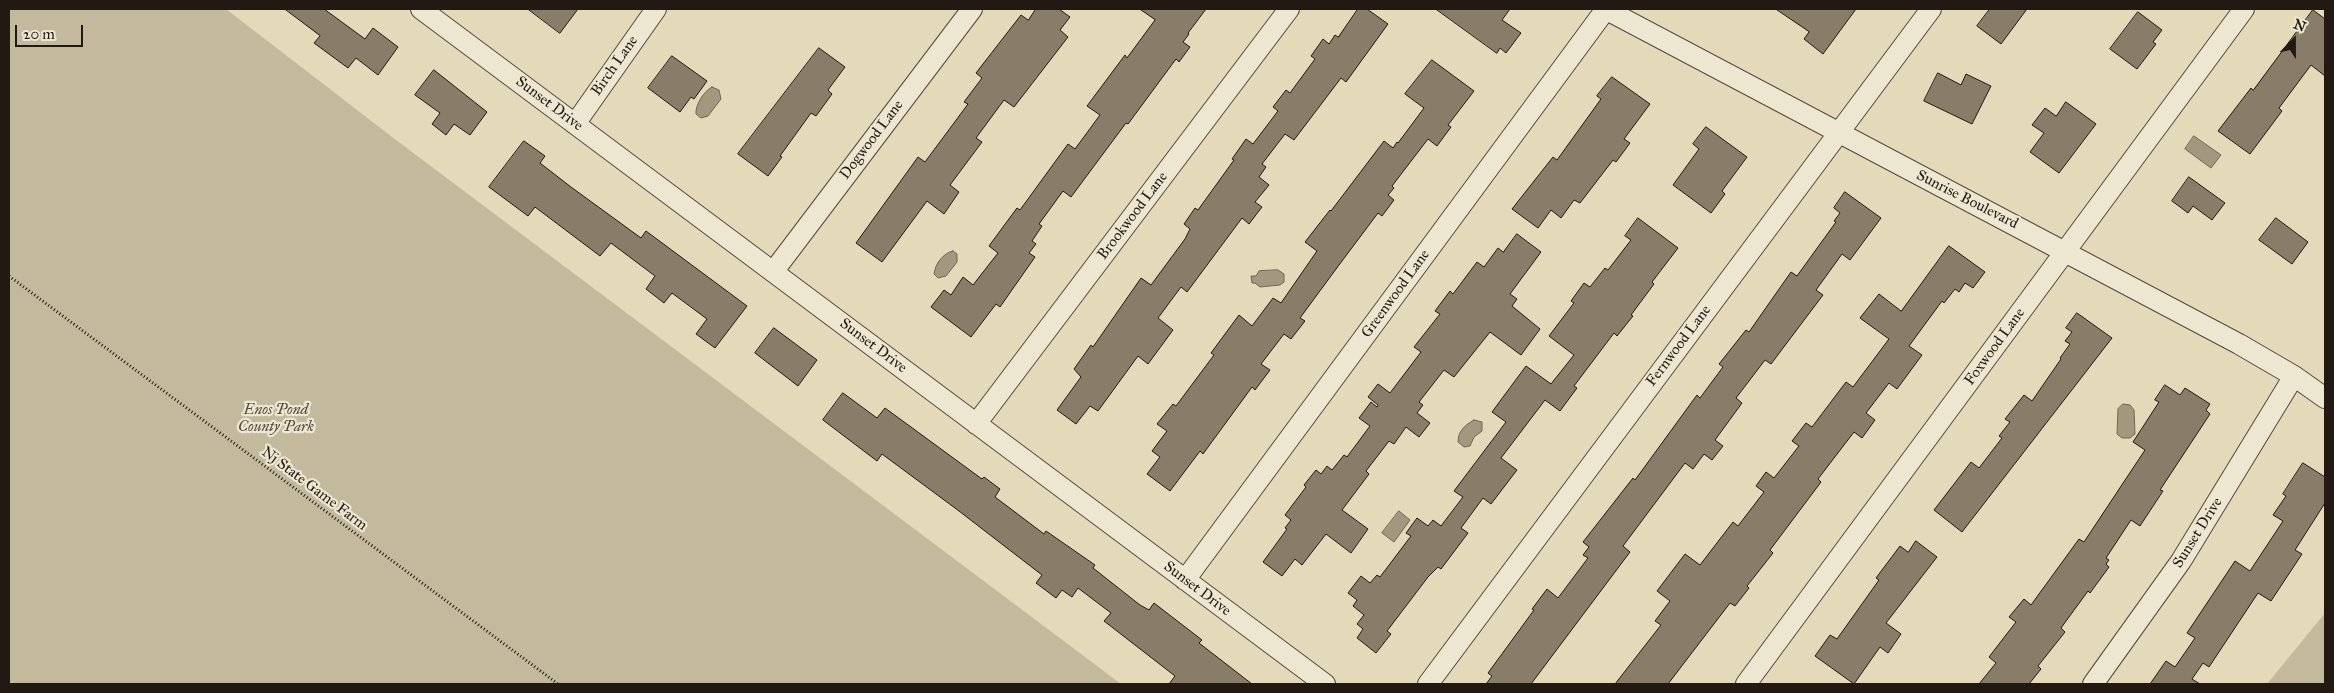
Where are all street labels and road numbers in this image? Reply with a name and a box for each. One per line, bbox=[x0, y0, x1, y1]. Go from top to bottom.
street label: Birch Lane bbox=[588, 32, 642, 100]
street label: Sunset Drive bbox=[512, 73, 586, 135]
street label: Dogwood Lane bbox=[836, 97, 908, 183]
street label: Sunrise Boulevard bbox=[1913, 167, 2021, 233]
street label: Brookwood Lane bbox=[1094, 169, 1172, 263]
street label: Greenwood Lane bbox=[1358, 246, 1434, 342]
street label: Fernwood Lane bbox=[1643, 302, 1715, 390]
street label: Foxwood Lane bbox=[1961, 305, 2029, 389]
street label: Sunset Drive bbox=[836, 315, 910, 377]
street label: Nj State Game Farm bbox=[257, 443, 371, 535]
street label: Sunset Drive bbox=[2169, 494, 2227, 572]
street label: Sunset Drive bbox=[1160, 558, 1234, 620]

